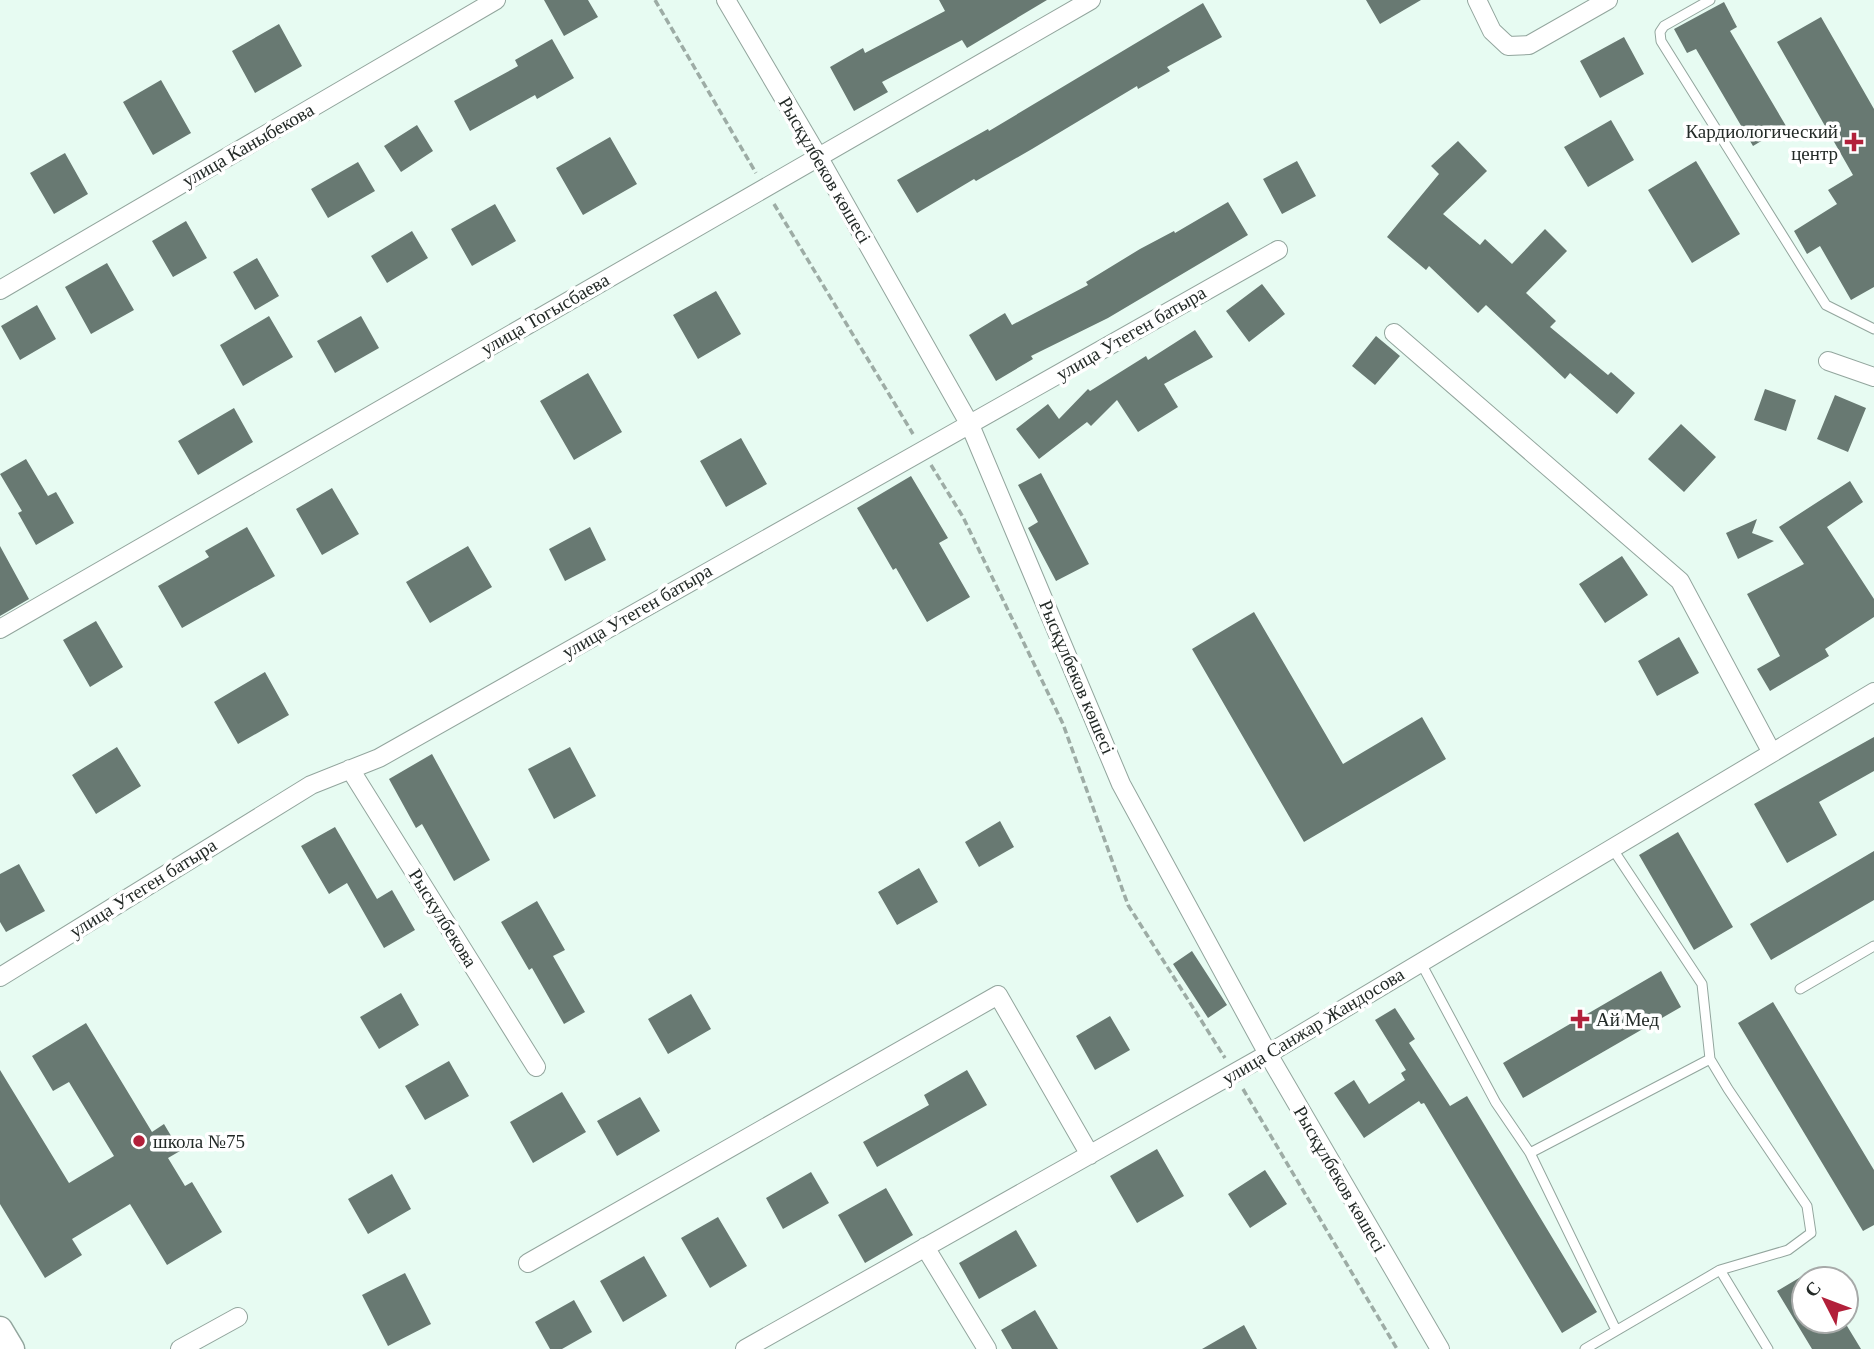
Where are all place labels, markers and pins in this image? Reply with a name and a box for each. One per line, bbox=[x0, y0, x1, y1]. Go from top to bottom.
place label: Кардиологический центр bbox=[1685, 121, 1838, 164]
marker: Кардиологический центр bbox=[1844, 132, 1864, 152]
marker: Ай Мед bbox=[1570, 1009, 1590, 1029]
place label: Ай Мед bbox=[1596, 1009, 1659, 1030]
place label: школа №75 bbox=[153, 1131, 245, 1152]
marker: школа №75 bbox=[131, 1133, 147, 1149]

